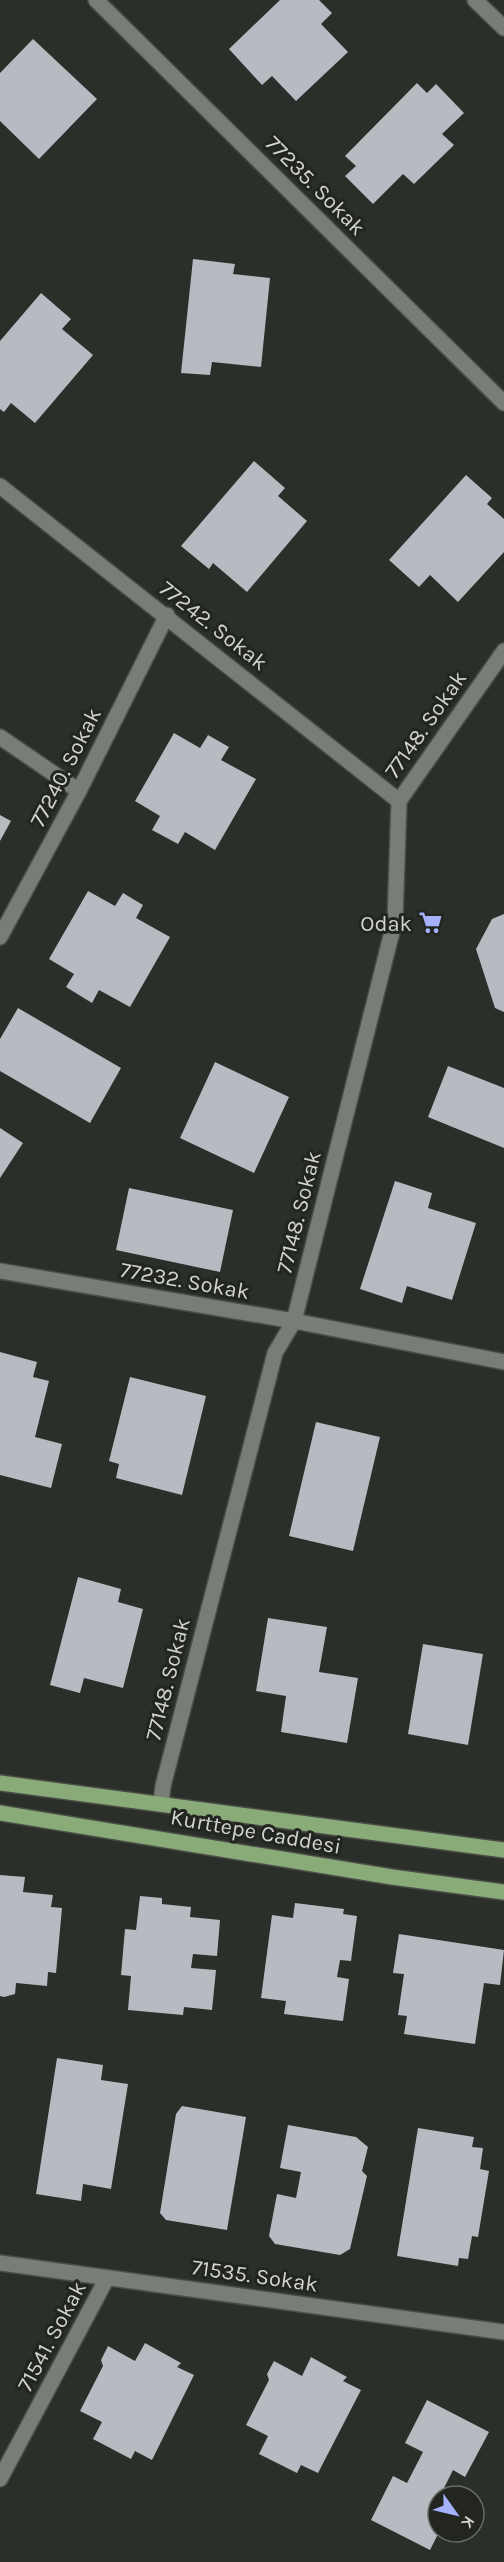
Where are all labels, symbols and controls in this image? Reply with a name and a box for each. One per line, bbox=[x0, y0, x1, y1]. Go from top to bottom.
street label: 77235. Sokak bbox=[260, 130, 371, 241]
street label: 77242. Sokak bbox=[154, 576, 273, 676]
street label: 77148. Sokak bbox=[379, 666, 472, 783]
street label: 77240. Sokak bbox=[25, 704, 107, 831]
supermarket icon: Odak bbox=[417, 910, 443, 936]
place label: Odak bbox=[360, 911, 412, 937]
street label: 77148. Sokak bbox=[271, 1148, 327, 1276]
street label: 77232. Sokak bbox=[118, 1257, 251, 1305]
street label: 77148. Sokak bbox=[140, 1615, 196, 1743]
street label: Kurttepe Caddesi bbox=[168, 1804, 343, 1860]
street label: 71535. Sokak bbox=[190, 2254, 319, 2298]
street label: 71541. Sokak bbox=[12, 2277, 92, 2396]
north arrow bbox=[426, 2484, 486, 2544]
text: K bbox=[457, 2512, 479, 2532]

